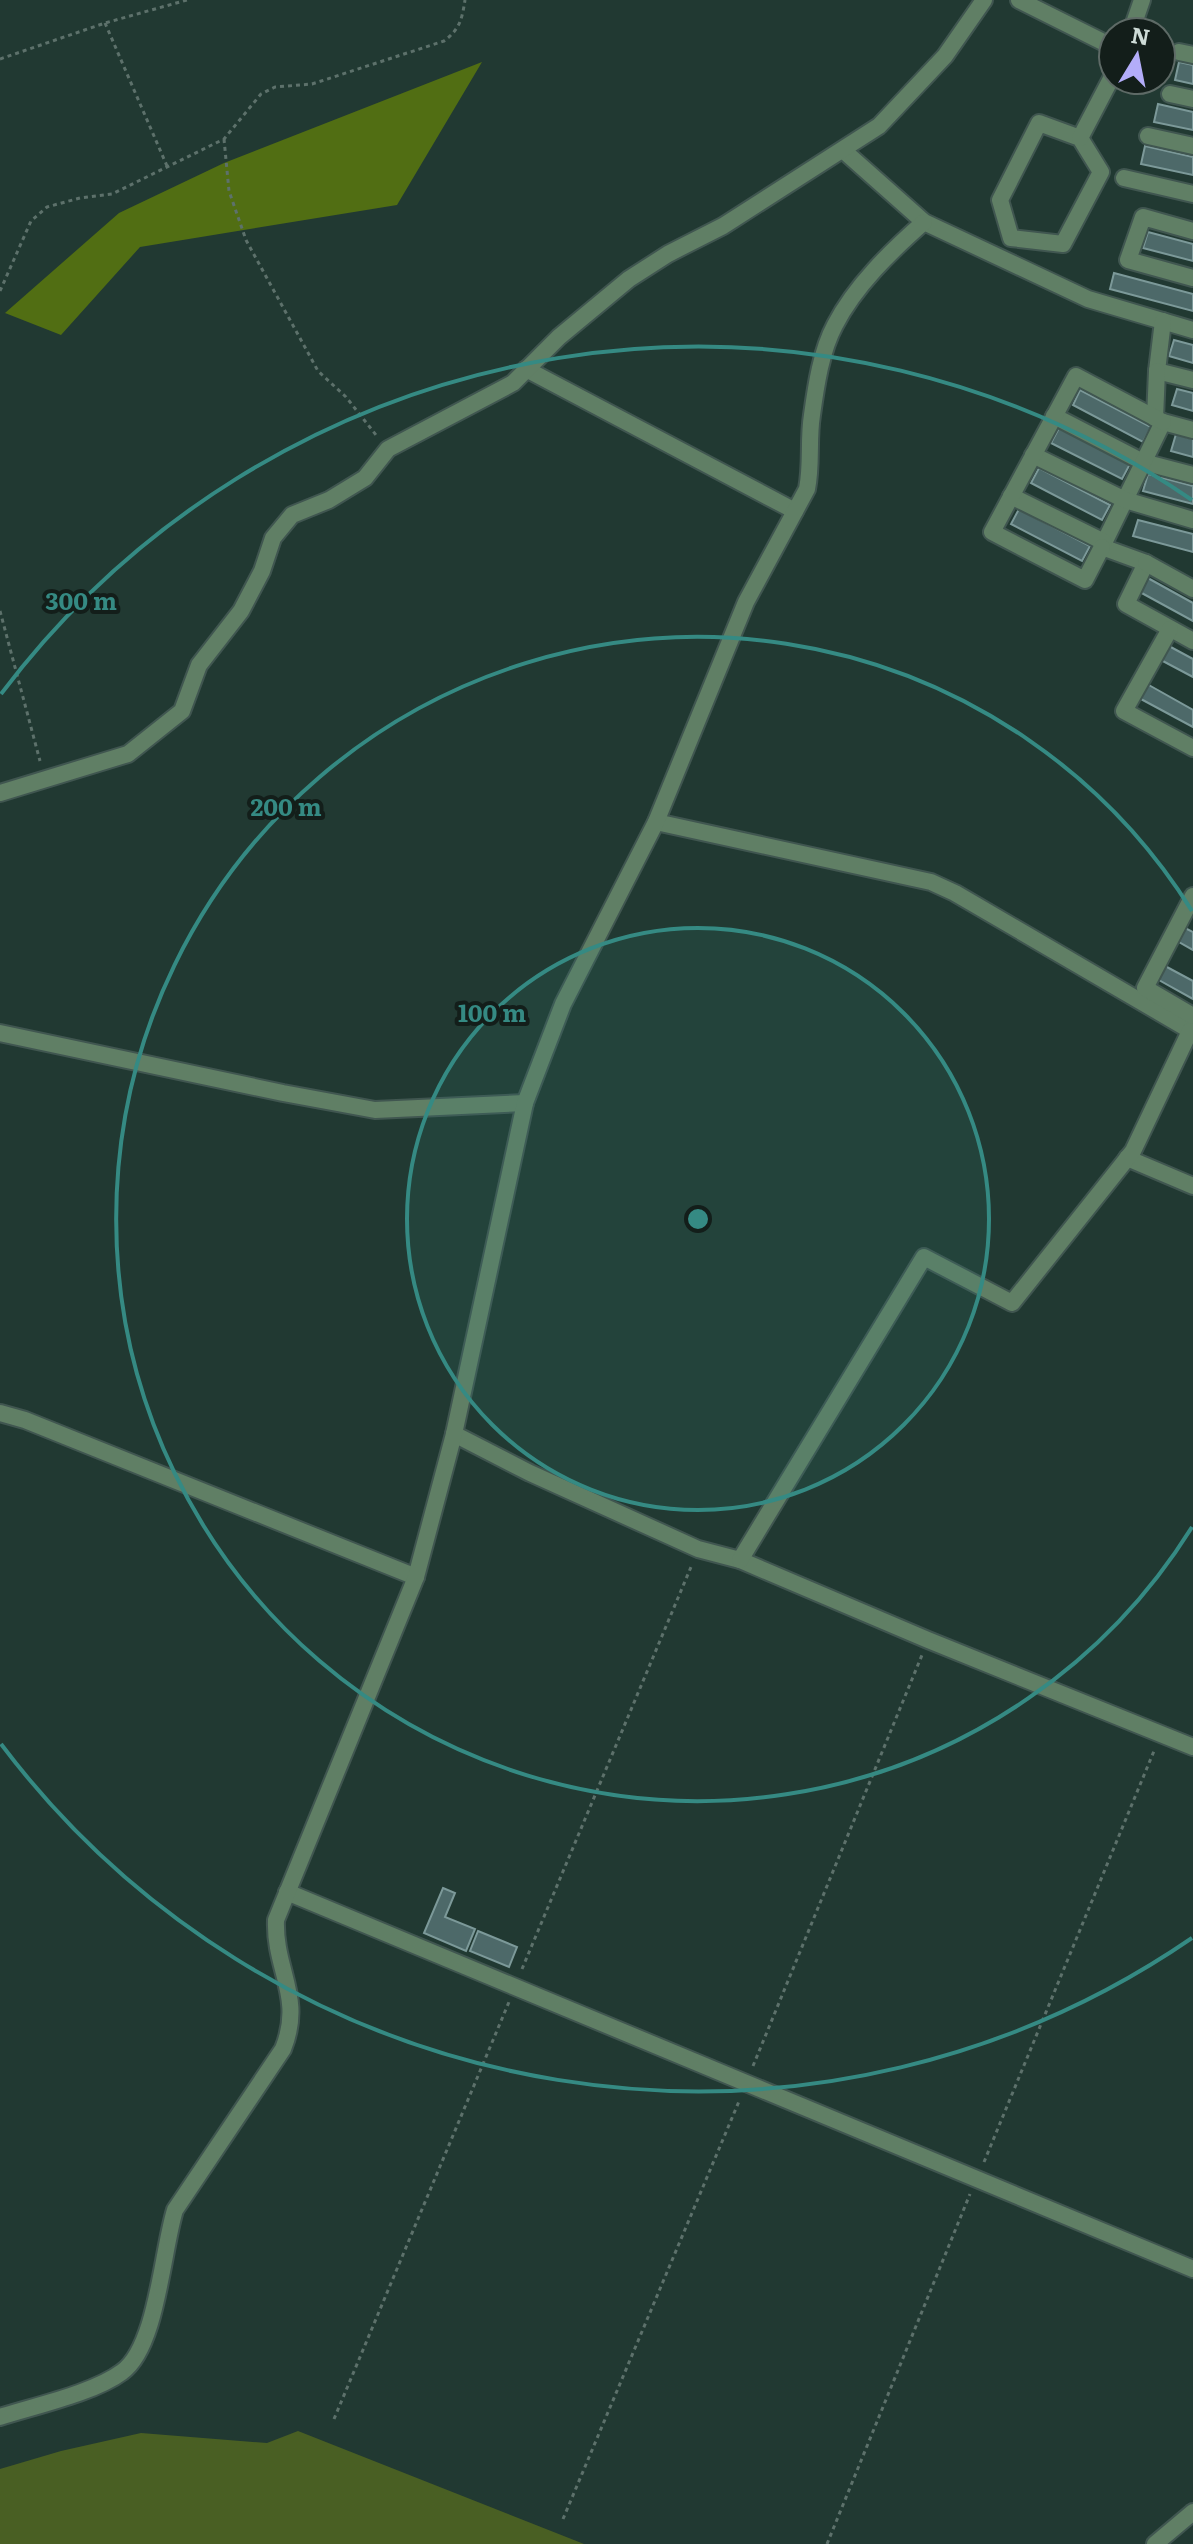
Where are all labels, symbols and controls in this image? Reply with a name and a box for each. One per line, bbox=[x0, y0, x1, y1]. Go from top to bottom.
north arrow bbox=[1097, 16, 1177, 96]
text: N bbox=[1129, 17, 1153, 53]
text: 300 m bbox=[45, 582, 117, 617]
text: 200 m bbox=[250, 788, 322, 823]
text: 100 m bbox=[458, 994, 526, 1029]
centre of rings bbox=[684, 1205, 712, 1233]

